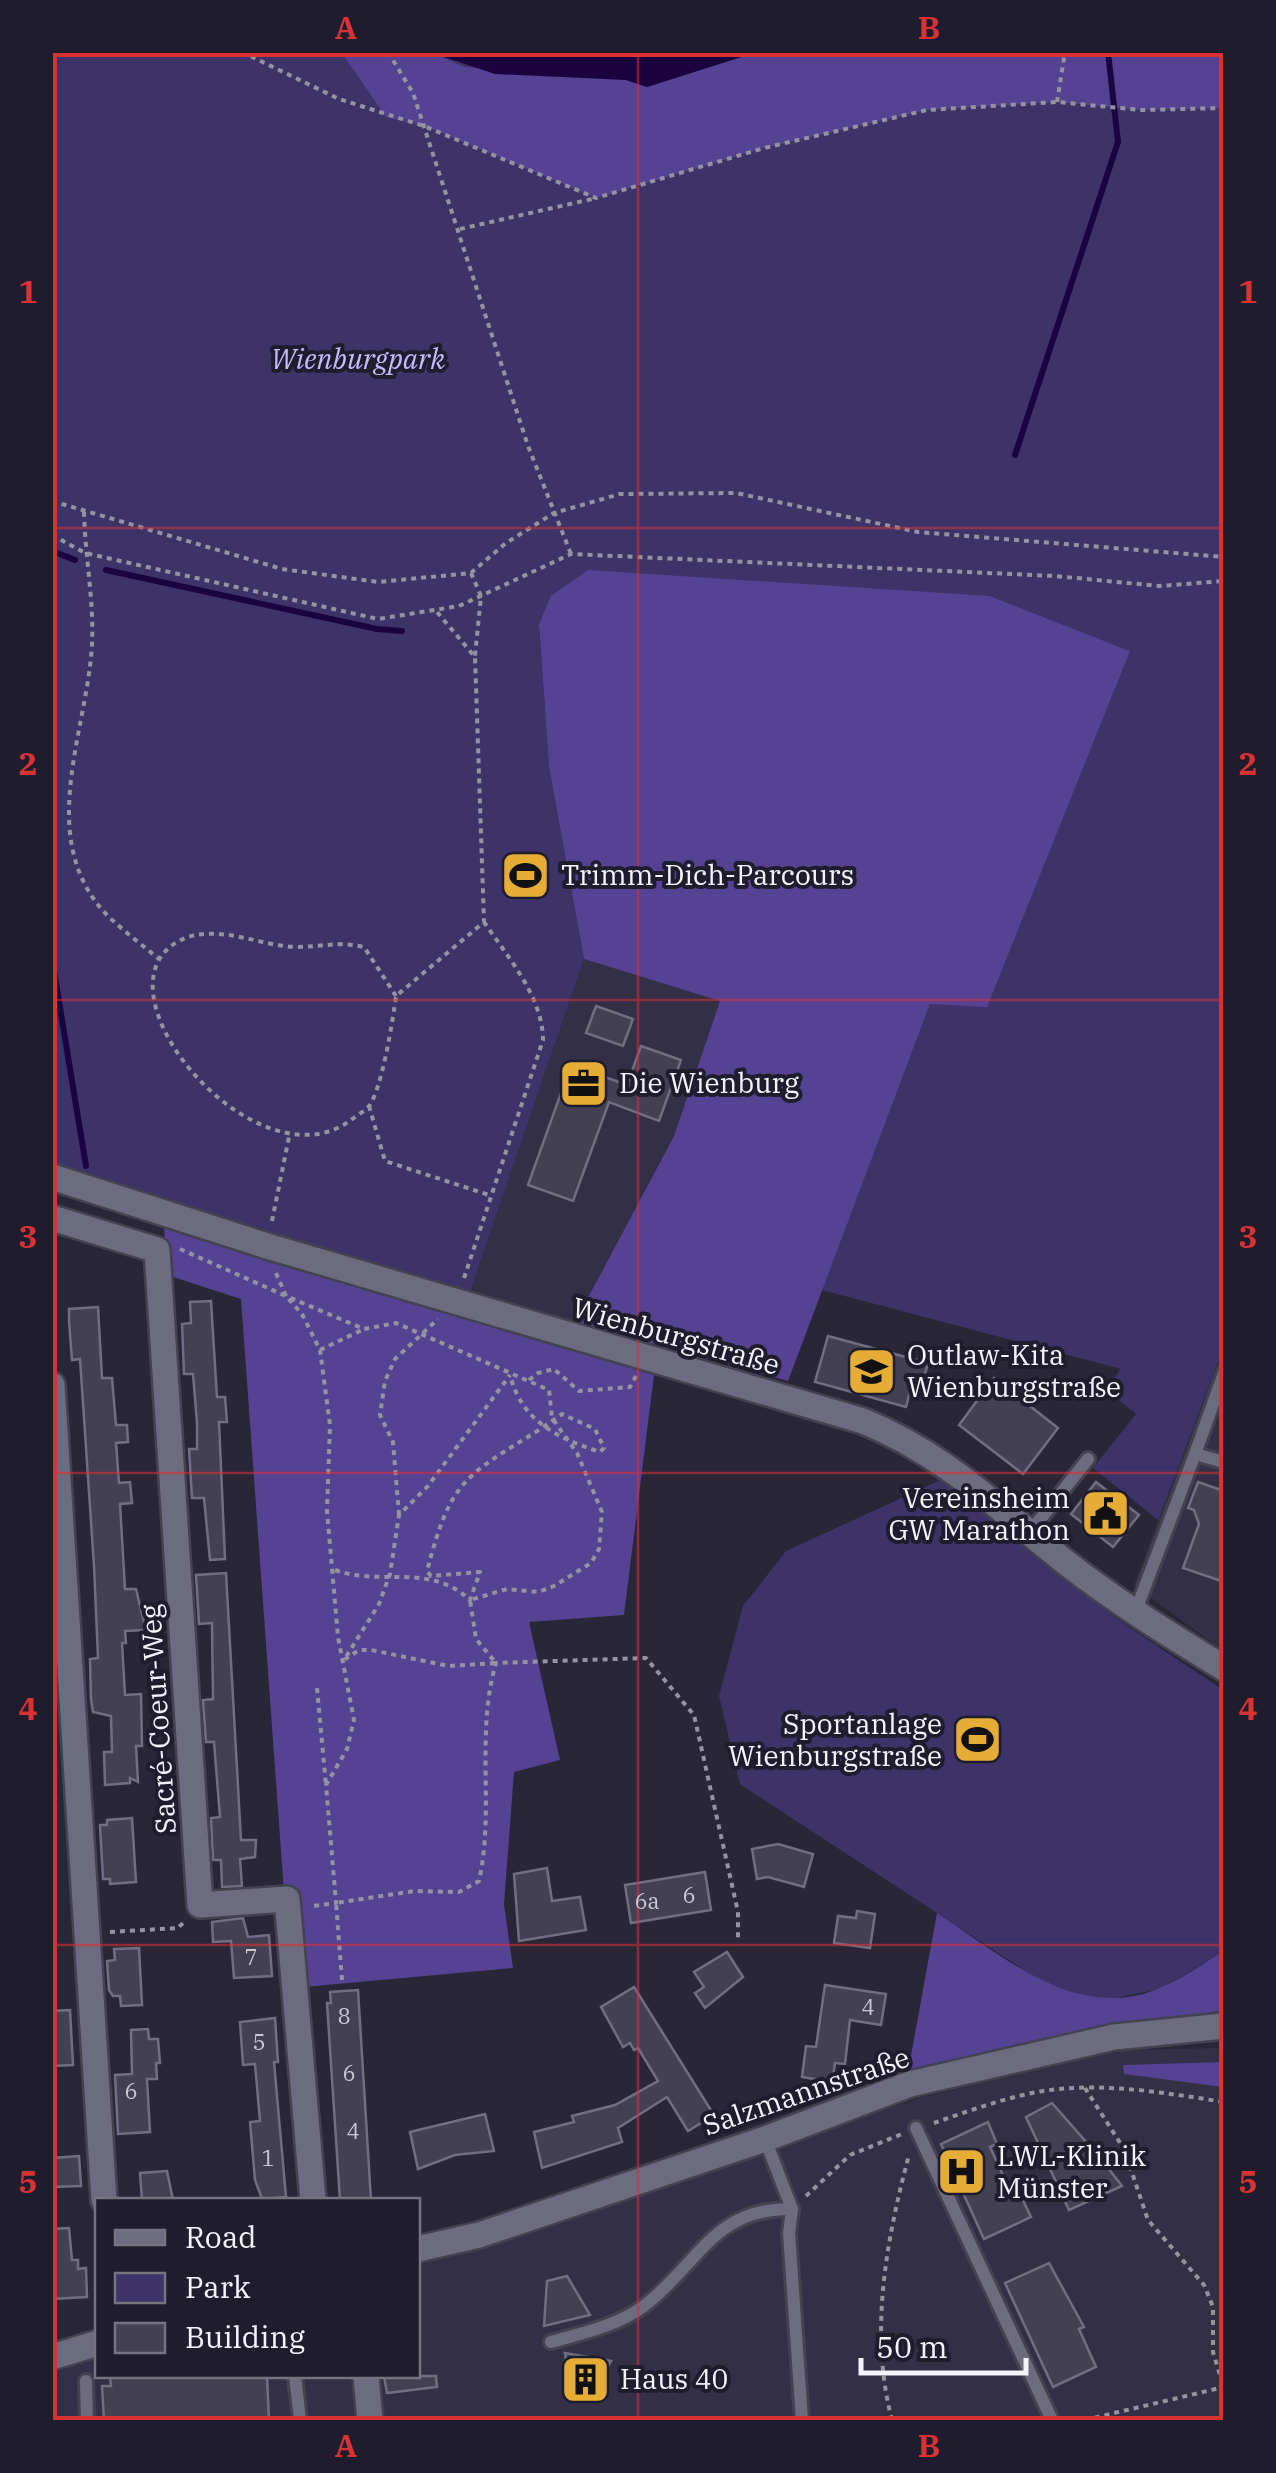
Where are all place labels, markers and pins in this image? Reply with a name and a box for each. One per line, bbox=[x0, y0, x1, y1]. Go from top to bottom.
sports icon: Trimm-Dich-Parcours bbox=[500, 849, 552, 901]
place label: Trimm-Dich-Parcours bbox=[561, 856, 854, 893]
office icon: Die Wienburg bbox=[558, 1057, 610, 1109]
place label: Die Wienburg bbox=[619, 1064, 799, 1101]
place label: Outlaw-Kita Wienburgstraße bbox=[907, 1336, 1121, 1405]
school or university icon: Outlaw-Kita Wienburgstraße bbox=[846, 1345, 898, 1397]
place label: Vereinsheim GW Marathon bbox=[888, 1479, 1070, 1548]
public building icon: Vereinsheim GW Marathon bbox=[1079, 1488, 1131, 1540]
place label: Sportanlage Wienburgstraße bbox=[728, 1705, 942, 1774]
sports icon: Sportanlage Wienburgstraße bbox=[951, 1714, 1003, 1766]
place label: LWL-Klinik Münster bbox=[997, 2137, 1147, 2206]
hospital icon: LWL-Klinik Münster bbox=[936, 2146, 988, 2198]
building icon: Haus 40 bbox=[559, 2353, 611, 2405]
place label: Haus 40 bbox=[620, 2360, 728, 2397]

